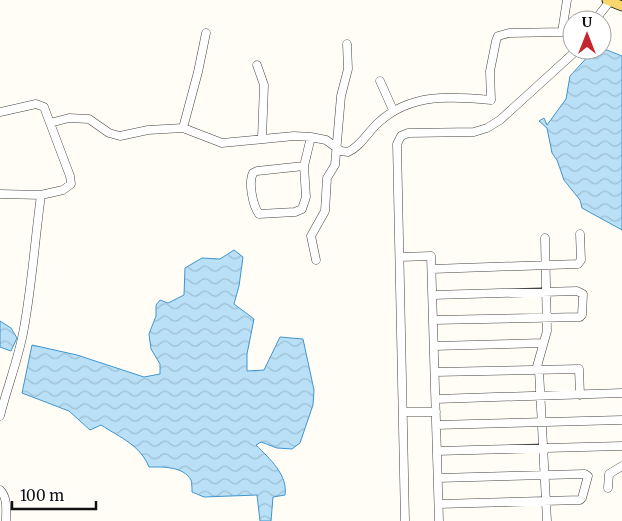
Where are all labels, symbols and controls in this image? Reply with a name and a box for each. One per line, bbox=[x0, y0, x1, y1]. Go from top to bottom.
north arrow bbox=[562, 10, 612, 60]
text: U bbox=[582, 13, 593, 31]
scale bar bbox=[12, 478, 96, 510]
text: 100 m bbox=[20, 486, 64, 505]

